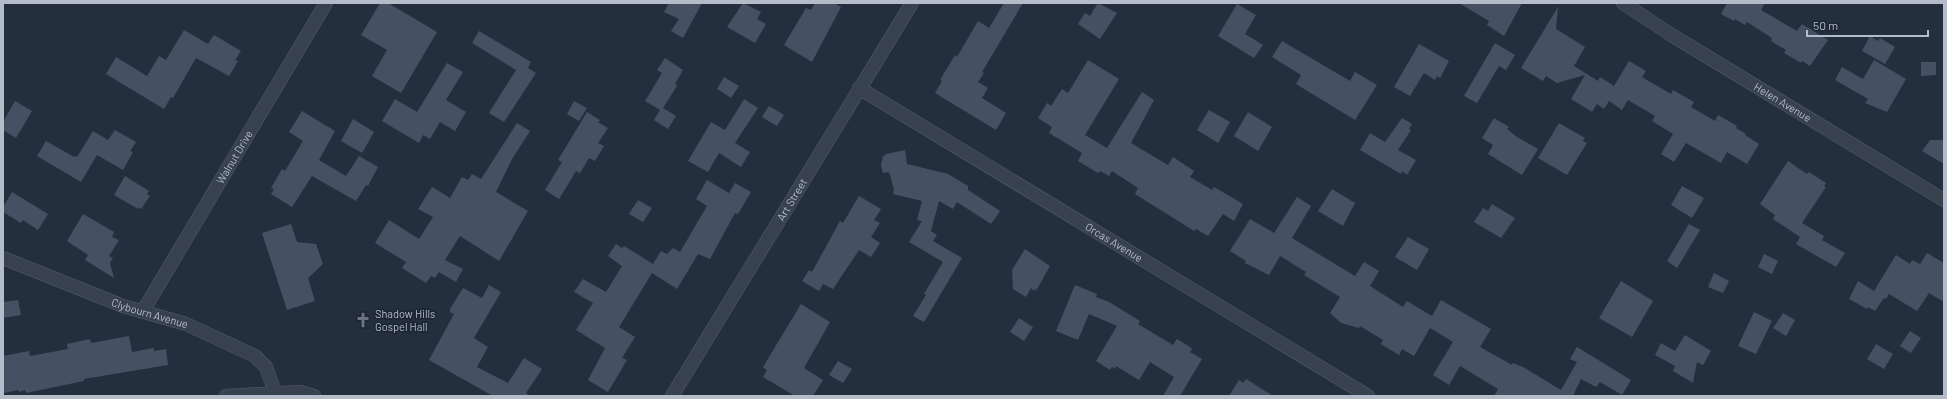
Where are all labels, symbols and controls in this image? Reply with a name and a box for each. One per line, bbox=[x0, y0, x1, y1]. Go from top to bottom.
scale bar bbox=[1807, 12, 1928, 38]
text: 50 m bbox=[1813, 18, 1838, 32]
street label: Helen Avenue bbox=[1752, 80, 1814, 124]
street label: Walnut Drive bbox=[213, 128, 255, 186]
street label: Art Street bbox=[774, 176, 809, 223]
street label: Orcas Avenue bbox=[1083, 220, 1145, 264]
street label: Clybourn Avenue bbox=[110, 295, 190, 330]
place label: Shadow Hills Gospel Hall bbox=[375, 307, 435, 333]
church icon: Shadow Hills Gospel Hall bbox=[354, 311, 372, 329]

